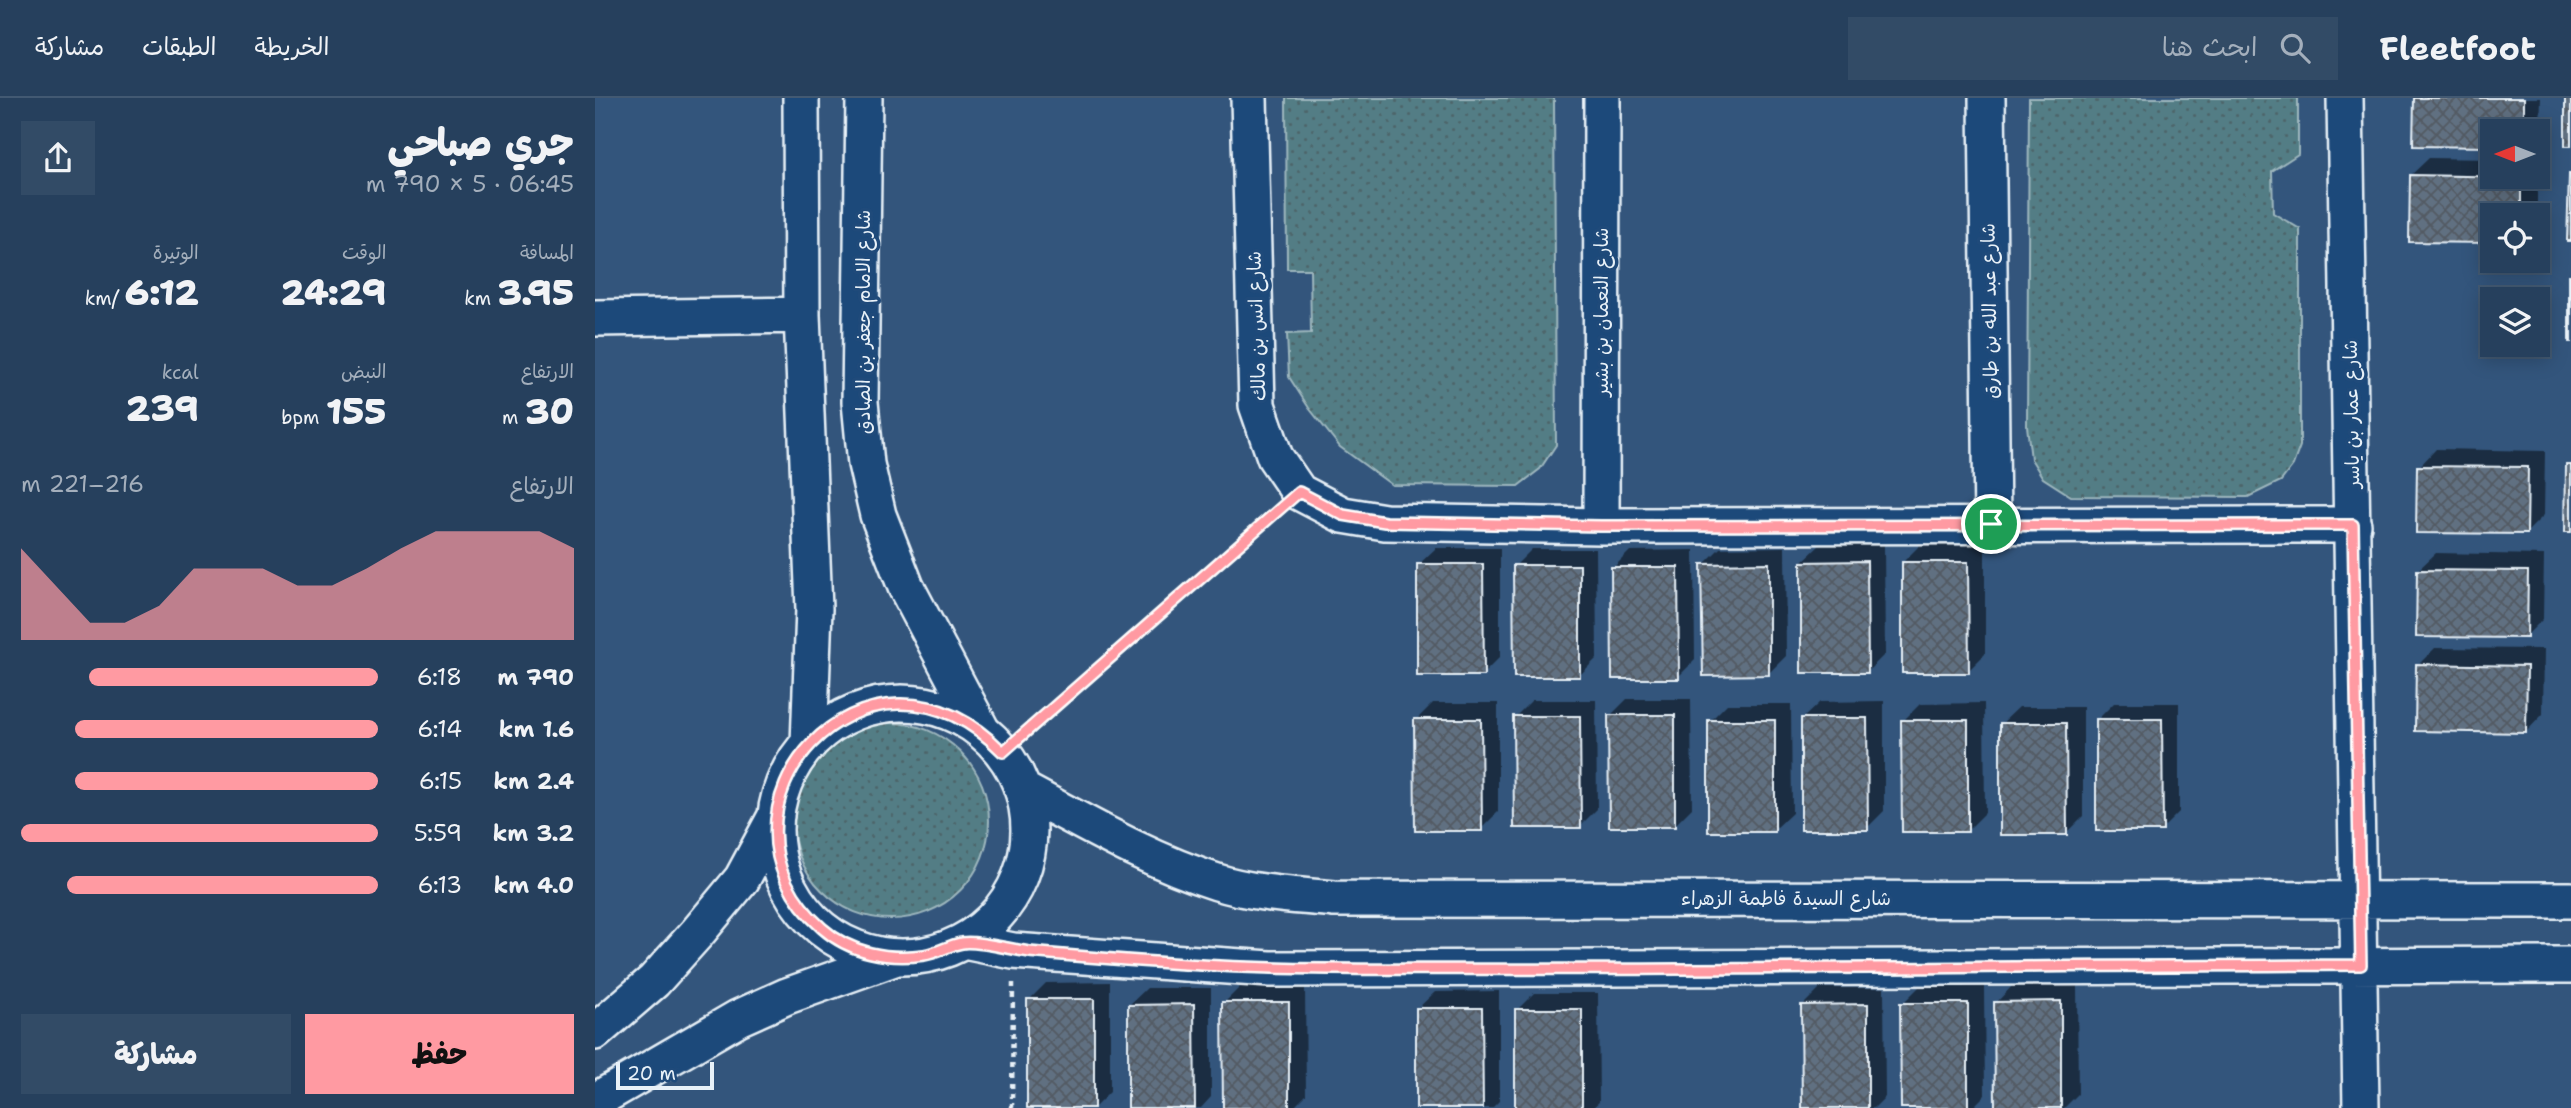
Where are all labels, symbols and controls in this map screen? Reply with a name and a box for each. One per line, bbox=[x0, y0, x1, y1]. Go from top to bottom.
search box bbox=[1848, 17, 2338, 80]
text: Fleetfoot bbox=[2380, 26, 2536, 71]
text: ابحث هنا bbox=[2162, 29, 2258, 64]
icon: search bbox=[2276, 29, 2314, 67]
text: مشاركة bbox=[35, 31, 104, 63]
text: الطبقات bbox=[142, 31, 217, 63]
text: الخريطة bbox=[255, 31, 329, 63]
text: جري صباحي bbox=[388, 117, 574, 168]
north arrow bbox=[2480, 119, 2550, 189]
map controls bbox=[2480, 119, 2550, 357]
button: share bbox=[21, 121, 95, 195]
text: 06:45 · 5 × 790 m bbox=[366, 169, 574, 199]
button: locate bbox=[2480, 203, 2550, 273]
street label: شارع الامام جعفر بن الصادق bbox=[851, 210, 878, 434]
street label: شارع عبد الله بن طارق bbox=[1975, 223, 2005, 399]
street label: شارع النعمان بن بشير bbox=[1589, 228, 1615, 398]
text: الوتيرة bbox=[153, 240, 199, 265]
text: الوقت bbox=[342, 240, 386, 265]
text: المسافة bbox=[520, 240, 574, 265]
street label: شارع انس بن مالك bbox=[1241, 251, 1273, 401]
text: 6:12 bbox=[125, 269, 199, 316]
text: 24:29 bbox=[281, 269, 386, 316]
text: 3.95 bbox=[498, 269, 574, 316]
text: /km bbox=[85, 286, 125, 311]
text: km bbox=[464, 286, 498, 311]
button: layers bbox=[2480, 287, 2550, 357]
street label: شارع عمار بن ياسر bbox=[2338, 340, 2366, 490]
text: النبض bbox=[341, 359, 386, 384]
text: الارتفاع bbox=[521, 359, 574, 384]
text: kcal bbox=[162, 360, 199, 385]
text: 239 bbox=[126, 385, 199, 432]
text: 155 bbox=[326, 388, 386, 435]
text: 30 bbox=[525, 388, 574, 435]
text: bpm bbox=[281, 405, 326, 430]
text: m bbox=[502, 405, 525, 430]
text: 216–221 m bbox=[21, 469, 144, 499]
text: الارتفاع bbox=[510, 471, 574, 501]
pin bbox=[1961, 494, 2021, 554]
icon: arrive bbox=[1972, 505, 2010, 543]
text: 6:18 bbox=[417, 662, 462, 692]
text: 790 m bbox=[497, 662, 574, 692]
text: 6:14 bbox=[417, 714, 462, 744]
text: 1.6 km bbox=[499, 714, 574, 744]
text: 6:15 bbox=[419, 766, 462, 796]
text: 2.4 km bbox=[493, 766, 574, 796]
text: 5:59 bbox=[414, 818, 462, 848]
text: 3.2 km bbox=[492, 818, 574, 848]
text: 6:13 bbox=[417, 870, 462, 900]
text: 4.0 km bbox=[493, 870, 574, 900]
street label: شارع السيدة فاطمة الزهراء bbox=[1681, 886, 1891, 912]
button: مشاركة bbox=[21, 1014, 291, 1094]
button: حفظ bbox=[305, 1014, 574, 1094]
scale bar bbox=[616, 1059, 714, 1091]
text: 20 m bbox=[627, 1061, 676, 1086]

